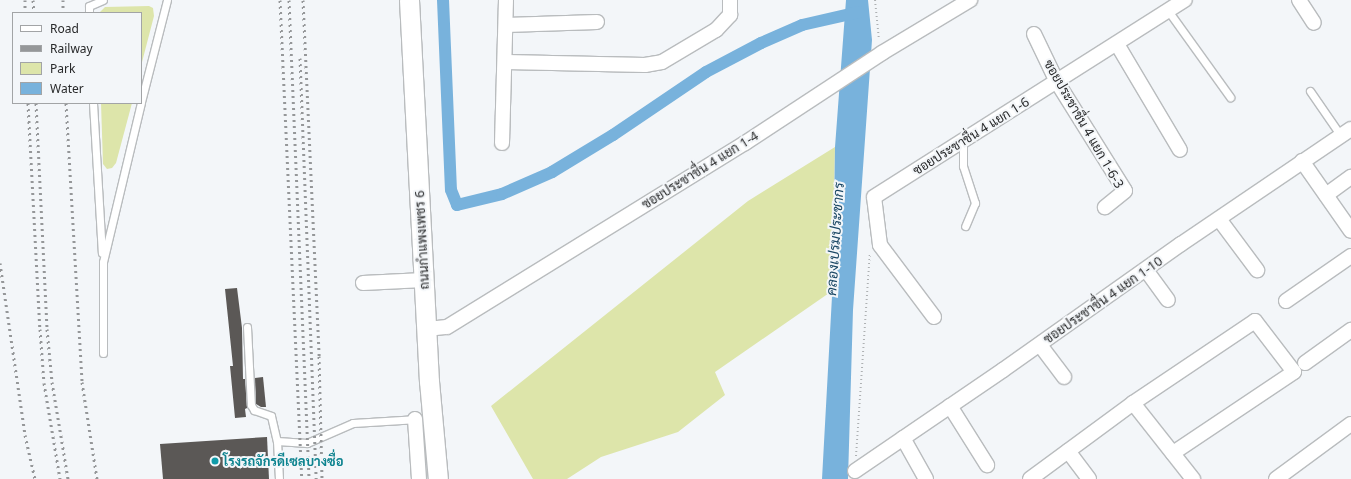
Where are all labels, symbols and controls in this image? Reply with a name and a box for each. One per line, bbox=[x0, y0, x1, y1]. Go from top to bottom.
legend bbox=[12, 12, 142, 104]
text: Road bbox=[50, 20, 79, 37]
text: Railway bbox=[50, 40, 93, 57]
street label: ซอยประชาชื่น 4 แยก 1-6-3 bbox=[1041, 57, 1127, 191]
text: Park bbox=[50, 60, 75, 77]
text: Water bbox=[50, 80, 84, 97]
street label: ซอยประชาชื่น 4 แยก 1-6 bbox=[910, 94, 1032, 178]
street label: ซอยประชาชื่น 4 แยก 1-4 bbox=[639, 128, 761, 212]
water label: คลองเปรมประชากร bbox=[823, 182, 847, 296]
street label: ถนนกำแพงเพชร 6 bbox=[412, 190, 432, 290]
street label: ซอยประชาชื่น 4 แยก 1-10 bbox=[1040, 253, 1166, 347]
place label: โรงรถจักรดีเซลบางซื่อ bbox=[223, 453, 343, 469]
marker: โรงรถจักรดีเซลบางซื่อ bbox=[210, 456, 220, 466]

